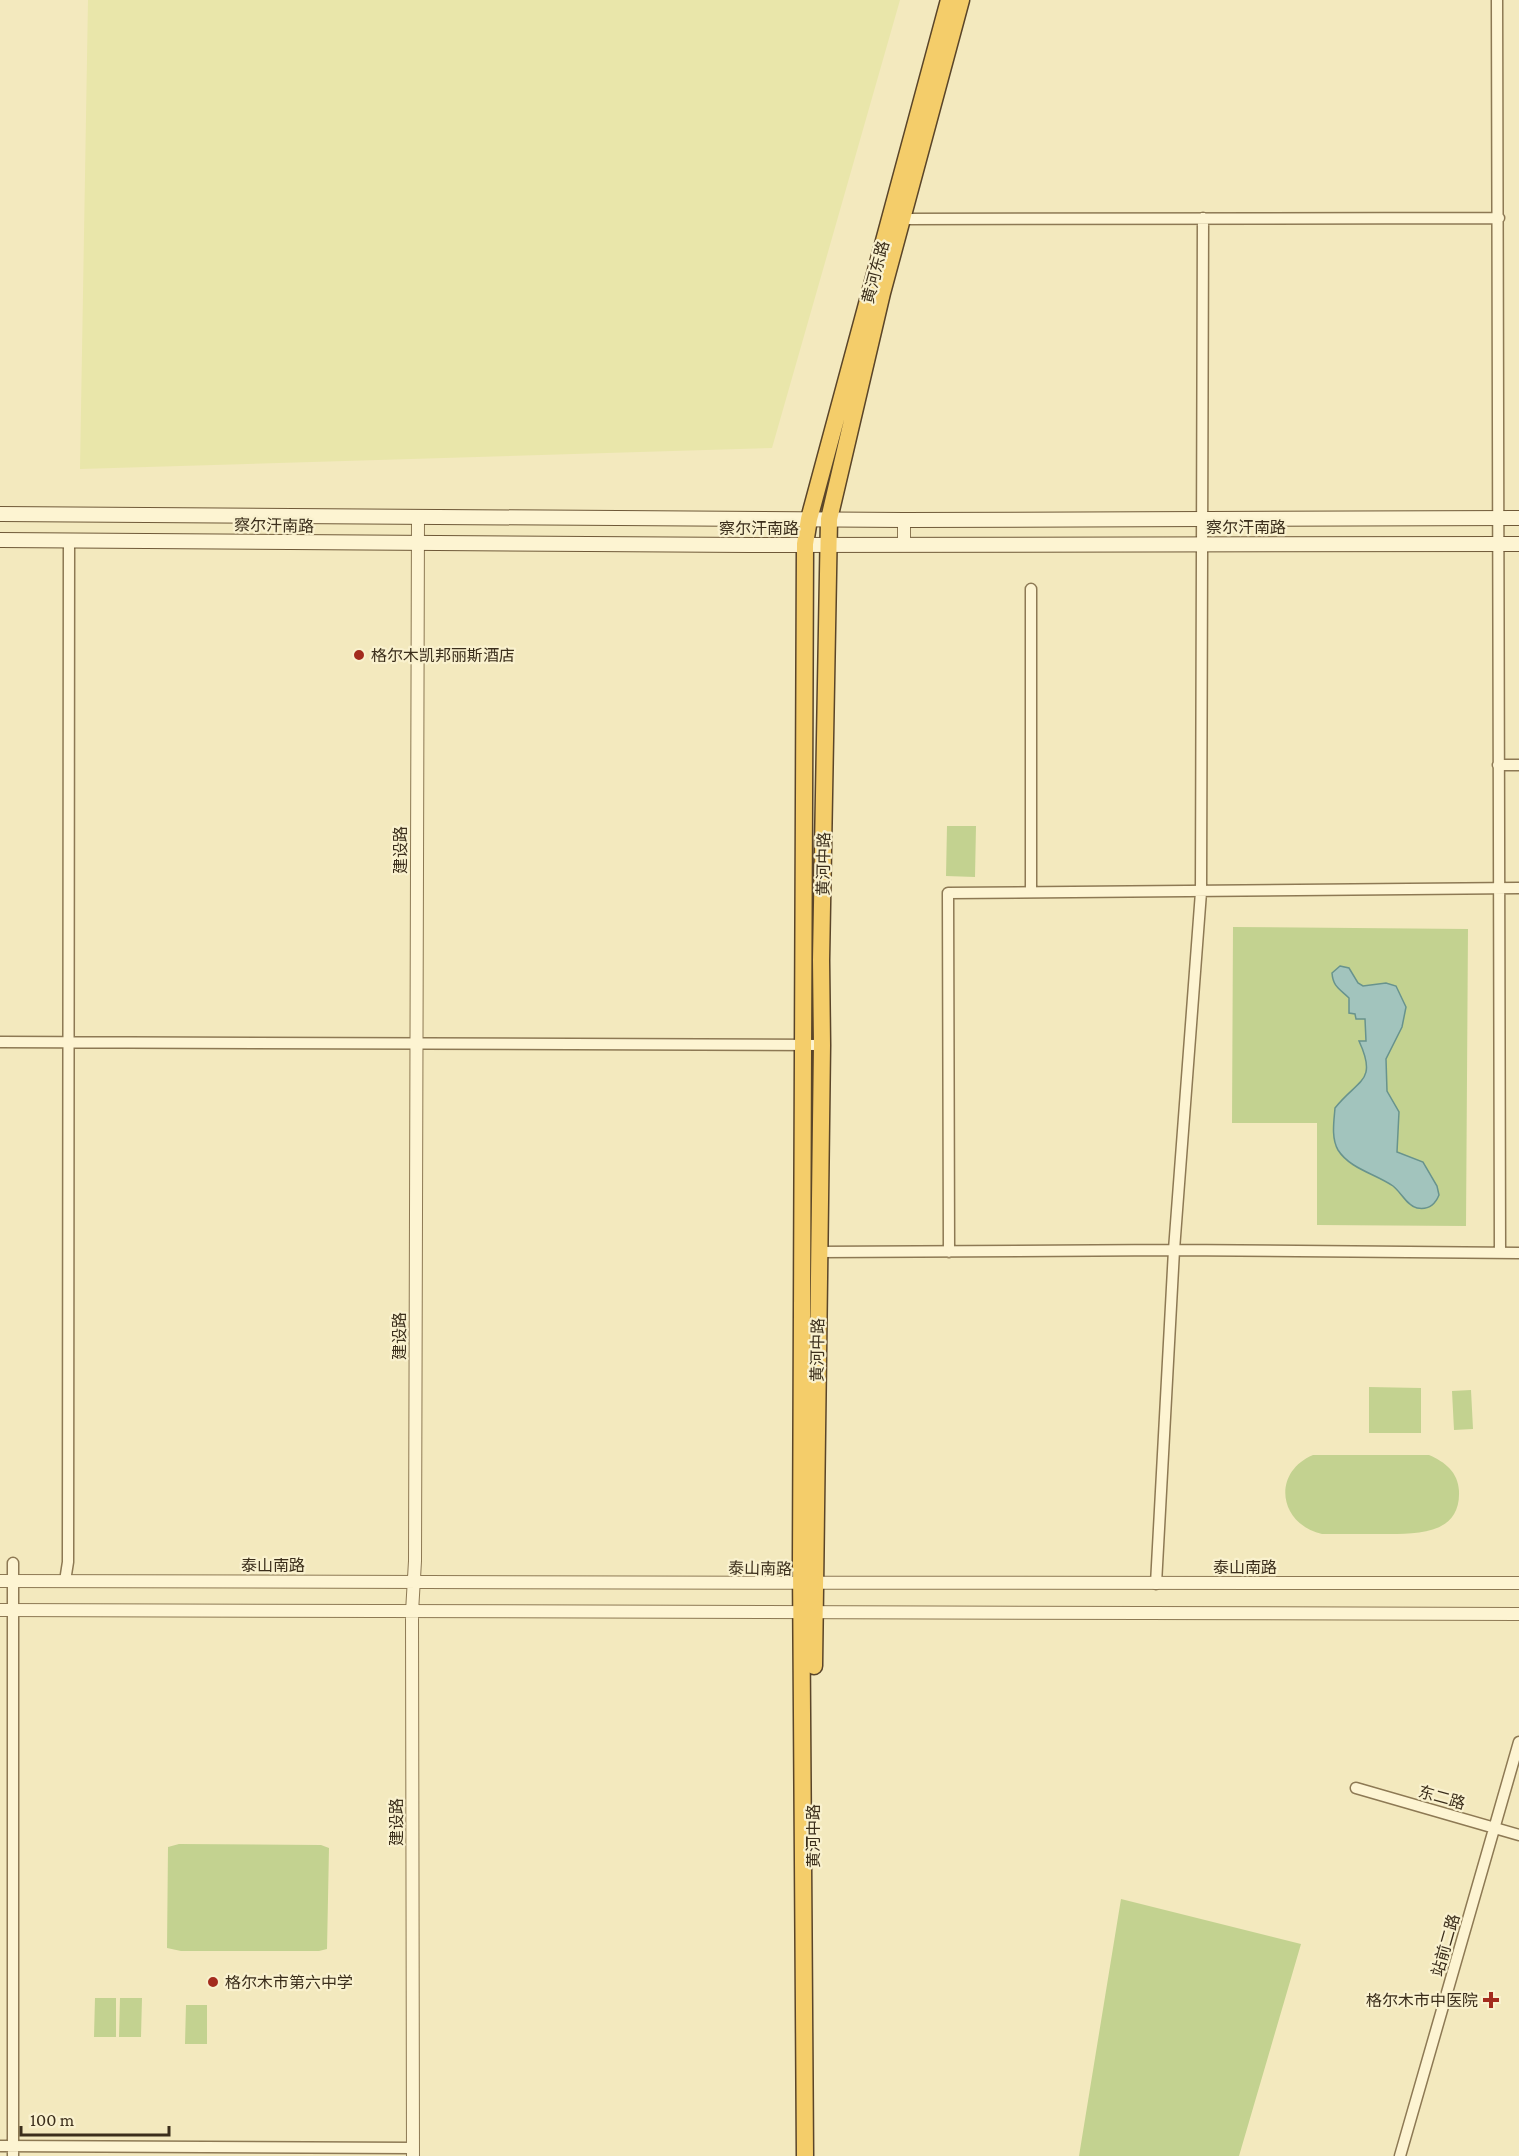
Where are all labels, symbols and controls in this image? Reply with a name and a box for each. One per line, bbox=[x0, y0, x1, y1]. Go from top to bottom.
street label: 黄河东路 bbox=[859, 239, 892, 305]
street label: 察尔汗南路 bbox=[234, 516, 314, 535]
street label: 察尔汗南路 bbox=[1206, 519, 1286, 536]
street label: 察尔汗南路 bbox=[719, 520, 799, 537]
place label: 格尔木凯邦丽斯酒店 bbox=[371, 647, 515, 664]
marker: 格尔木凯邦丽斯酒店 bbox=[352, 648, 366, 662]
street label: 建设路 bbox=[392, 826, 409, 874]
street label: 黄河中路 bbox=[814, 832, 833, 896]
street label: 建设路 bbox=[391, 1312, 408, 1360]
street label: 黄河中路 bbox=[808, 1318, 827, 1382]
street label: 泰山南路 bbox=[241, 1557, 305, 1574]
street label: 泰山南路 bbox=[728, 1559, 792, 1578]
street label: 泰山南路 bbox=[1213, 1559, 1277, 1576]
street label: 东二路 bbox=[1416, 1783, 1467, 1812]
street label: 建设路 bbox=[388, 1798, 405, 1846]
street label: 黄河中路 bbox=[805, 1804, 822, 1868]
street label: 站前二路 bbox=[1428, 1912, 1462, 1978]
place label: 格尔木市第六中学 bbox=[225, 1974, 353, 1991]
marker: 格尔木市第六中学 bbox=[206, 1975, 220, 1989]
marker: 格尔木市中医院 bbox=[1482, 1991, 1500, 2009]
place label: 格尔木市中医院 bbox=[1366, 1992, 1478, 2009]
scale bar bbox=[21, 2099, 170, 2137]
text: 100 m bbox=[30, 2110, 75, 2130]

